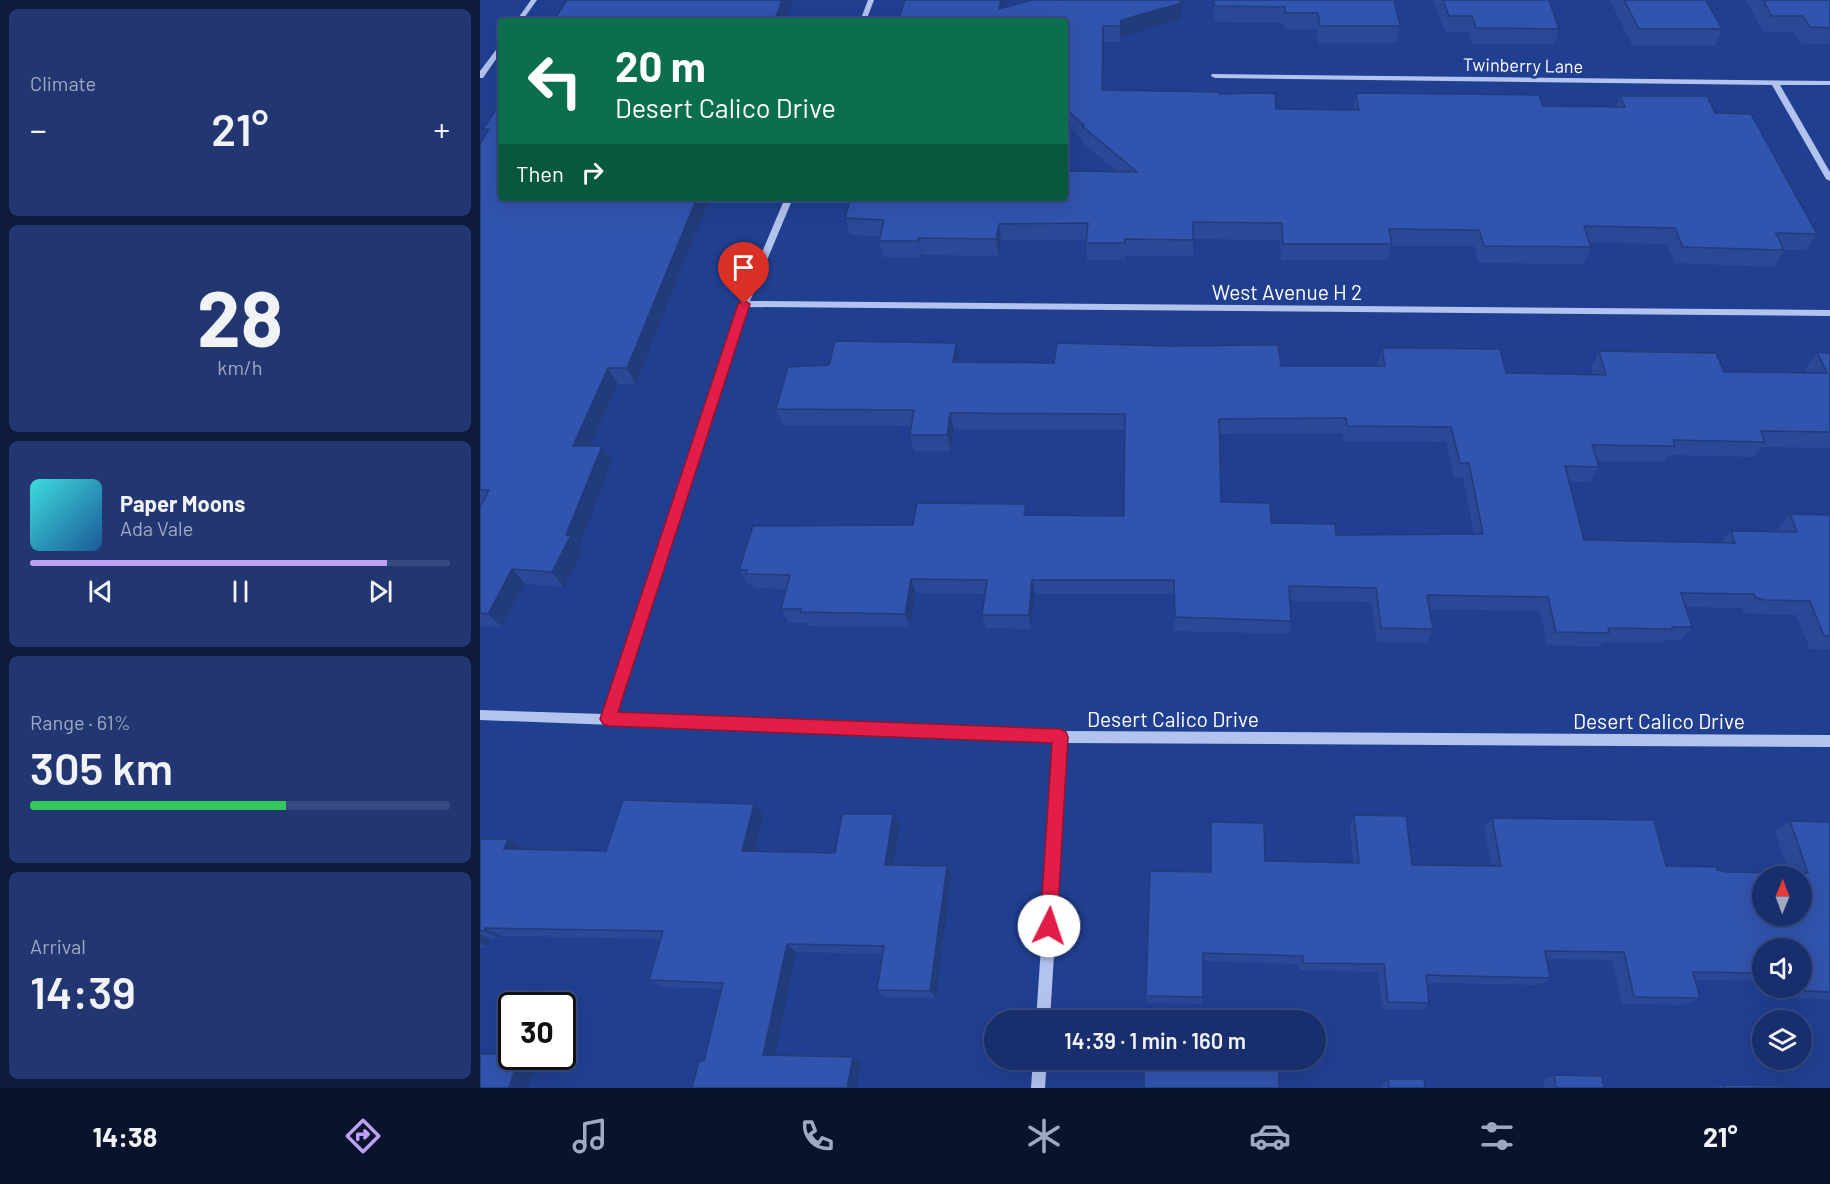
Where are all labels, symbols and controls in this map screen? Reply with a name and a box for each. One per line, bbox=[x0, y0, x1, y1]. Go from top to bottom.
text: 20 m bbox=[615, 40, 706, 90]
icon: left bbox=[516, 42, 594, 120]
street label: Twinberry Lane bbox=[1463, 53, 1583, 77]
text: Climate bbox=[30, 71, 96, 95]
text: Desert Calico Drive bbox=[615, 91, 836, 123]
text: 21° bbox=[211, 101, 269, 155]
text: − bbox=[30, 109, 47, 149]
text: + bbox=[433, 109, 450, 149]
icon: right bbox=[576, 156, 609, 189]
text: Then bbox=[516, 160, 564, 186]
pin bbox=[718, 242, 769, 304]
icon: arrive bbox=[727, 251, 760, 284]
text: 28 bbox=[197, 269, 283, 363]
street label: West Avenue H 2 bbox=[1212, 279, 1362, 304]
text: km/h bbox=[217, 355, 263, 379]
text: Paper Moons bbox=[120, 490, 245, 516]
text: Ada Vale bbox=[120, 516, 193, 540]
icon: previous bbox=[84, 575, 117, 608]
icon: pause bbox=[224, 575, 257, 608]
icon: next bbox=[364, 575, 397, 608]
street label: Desert Calico Drive bbox=[1087, 706, 1259, 731]
street label: Desert Calico Drive bbox=[1573, 708, 1745, 733]
text: Range · 61% bbox=[30, 710, 131, 734]
text: 305 km bbox=[30, 740, 173, 794]
north arrow bbox=[1752, 866, 1812, 926]
map controls bbox=[1752, 866, 1812, 1070]
position arrow bbox=[1017, 894, 1081, 958]
text: Arrival bbox=[30, 934, 86, 958]
button: sound bbox=[1752, 938, 1812, 998]
text: 14:39 bbox=[30, 964, 136, 1018]
speed limit sign: 30 bbox=[498, 992, 576, 1070]
button: layers bbox=[1752, 1010, 1812, 1070]
text: 14:39 · 1 min · 160 m bbox=[1064, 1027, 1246, 1053]
icon: directions bbox=[342, 1115, 384, 1157]
icon: music bbox=[569, 1115, 611, 1157]
icon: phone bbox=[796, 1115, 838, 1157]
icon: climate bbox=[1023, 1115, 1065, 1157]
icon: car bbox=[1249, 1115, 1291, 1157]
icon: filters bbox=[1476, 1115, 1518, 1157]
text: 14:38 bbox=[92, 1120, 157, 1152]
text: 21° bbox=[1703, 1120, 1738, 1152]

